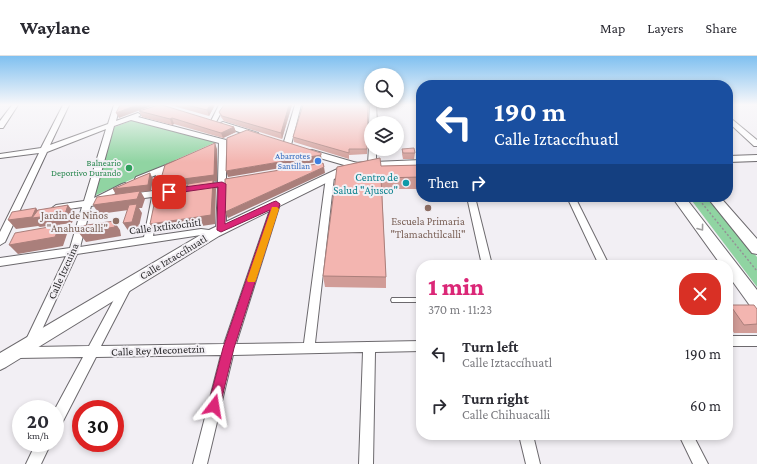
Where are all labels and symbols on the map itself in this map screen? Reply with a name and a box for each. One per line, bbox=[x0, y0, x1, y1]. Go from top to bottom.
place label: Abarrotes Santillan bbox=[275, 151, 310, 171]
marker: Abarrotes Santillan bbox=[313, 156, 323, 166]
place label: Balneario Deportivo Durando bbox=[51, 158, 122, 178]
marker: Balneario Deportivo Durando bbox=[124, 163, 134, 173]
place label: Centro de Salud "Ajusco" bbox=[333, 171, 398, 197]
pin bbox=[152, 175, 186, 209]
marker: Centro de Salud "Ajusco" bbox=[401, 178, 411, 188]
marker: Escuela Primaria "Tlamachtilcalli" bbox=[423, 203, 433, 213]
place label: Jardin de Niños "Anahuacalli" bbox=[40, 209, 108, 234]
place label: Escuela Primaria "Tlamachtilcalli" bbox=[391, 215, 465, 240]
marker: Jardin de Niños "Anahuacalli" bbox=[111, 216, 121, 226]
street label: Calle Ixtlixóchitl bbox=[128, 216, 202, 236]
one-way arrow bbox=[696, 224, 703, 231]
street label: Calle Iztaccíhuatl bbox=[137, 232, 209, 282]
street label: Calle Itzcuina bbox=[45, 241, 81, 301]
street label: Calle Rey Meconetzin bbox=[111, 342, 205, 359]
position arrow bbox=[193, 385, 235, 427]
speed limit sign: 30 bbox=[72, 400, 124, 452]

